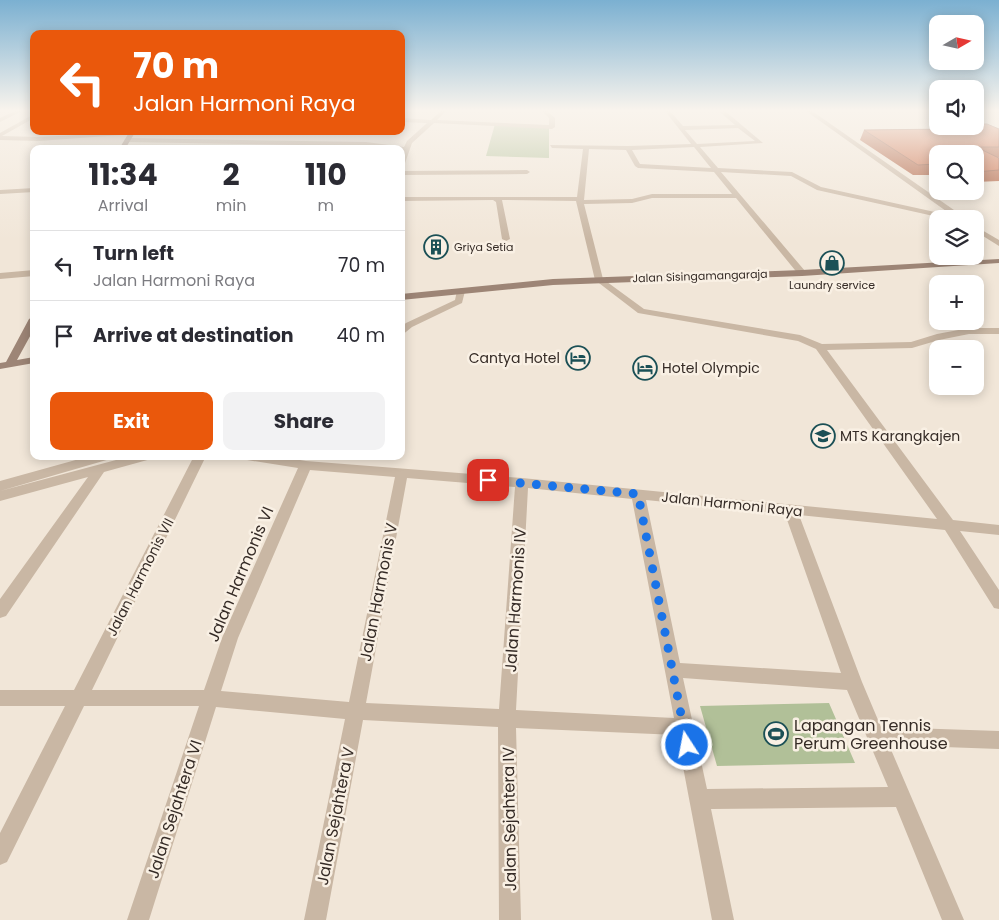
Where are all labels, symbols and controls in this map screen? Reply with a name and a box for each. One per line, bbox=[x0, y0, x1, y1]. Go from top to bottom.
north arrow bbox=[929, 15, 984, 70]
map controls bbox=[929, 15, 984, 395]
text: 70 m bbox=[133, 41, 219, 90]
icon: left bbox=[50, 50, 115, 115]
button: sound bbox=[929, 80, 984, 135]
text: Jalan Harmoni Raya bbox=[133, 88, 356, 119]
button: search bbox=[929, 145, 984, 200]
text: 11:34 bbox=[88, 153, 158, 196]
text: 2 bbox=[223, 153, 240, 196]
text: 110 bbox=[305, 153, 347, 196]
text: Arrival bbox=[98, 194, 148, 217]
text: min bbox=[216, 194, 247, 217]
text: m bbox=[317, 194, 334, 217]
button: layers bbox=[929, 210, 984, 265]
building icon: Griya Setia bbox=[423, 234, 449, 260]
place label: Griya Setia bbox=[454, 239, 513, 255]
text: Turn left bbox=[93, 240, 174, 267]
shop icon: Laundry service bbox=[819, 250, 845, 276]
icon: left bbox=[50, 252, 78, 280]
text: 70 m bbox=[338, 252, 385, 279]
street label: Jalan Sisingamangaraja bbox=[632, 266, 768, 286]
text: Jalan Harmoni Raya bbox=[93, 269, 255, 292]
button: + bbox=[929, 275, 984, 330]
place label: Laundry service bbox=[789, 277, 875, 293]
icon: arrive bbox=[50, 322, 78, 350]
text: Arrive at destination bbox=[93, 322, 294, 349]
text: 40 m bbox=[336, 322, 385, 349]
button: − bbox=[929, 340, 984, 395]
hotel icon: Cantya Hotel bbox=[565, 345, 591, 371]
place label: Cantya Hotel bbox=[469, 348, 560, 368]
hotel icon: Hotel Olympic bbox=[632, 355, 658, 381]
place label: Hotel Olympic bbox=[662, 358, 760, 378]
button: Exit bbox=[50, 392, 213, 450]
button: Share bbox=[223, 392, 385, 450]
school or university icon: MTS Karangkajen bbox=[810, 423, 836, 449]
place label: MTS Karangkajen bbox=[840, 426, 960, 446]
pin bbox=[467, 459, 509, 501]
icon: arrive bbox=[474, 466, 502, 494]
street label: Jalan Harmoni Raya bbox=[660, 487, 804, 521]
street label: Jalan Harmonis VI bbox=[202, 503, 279, 645]
street label: Jalan Harmonis VII bbox=[102, 515, 178, 639]
street label: Jalan Harmonis V bbox=[354, 521, 403, 663]
street label: Jalan Harmonis IV bbox=[499, 527, 532, 673]
place label: Lapangan Tennis Perum Greenhouse bbox=[794, 714, 948, 755]
position arrow bbox=[660, 718, 712, 770]
sports icon: Lapangan Tennis Perum Greenhouse bbox=[763, 721, 789, 747]
street label: Jalan Sejahtera VI bbox=[141, 737, 208, 881]
street label: Jalan Sejahtera V bbox=[311, 745, 360, 887]
street label: Jalan Sejahtera IV bbox=[497, 746, 522, 891]

